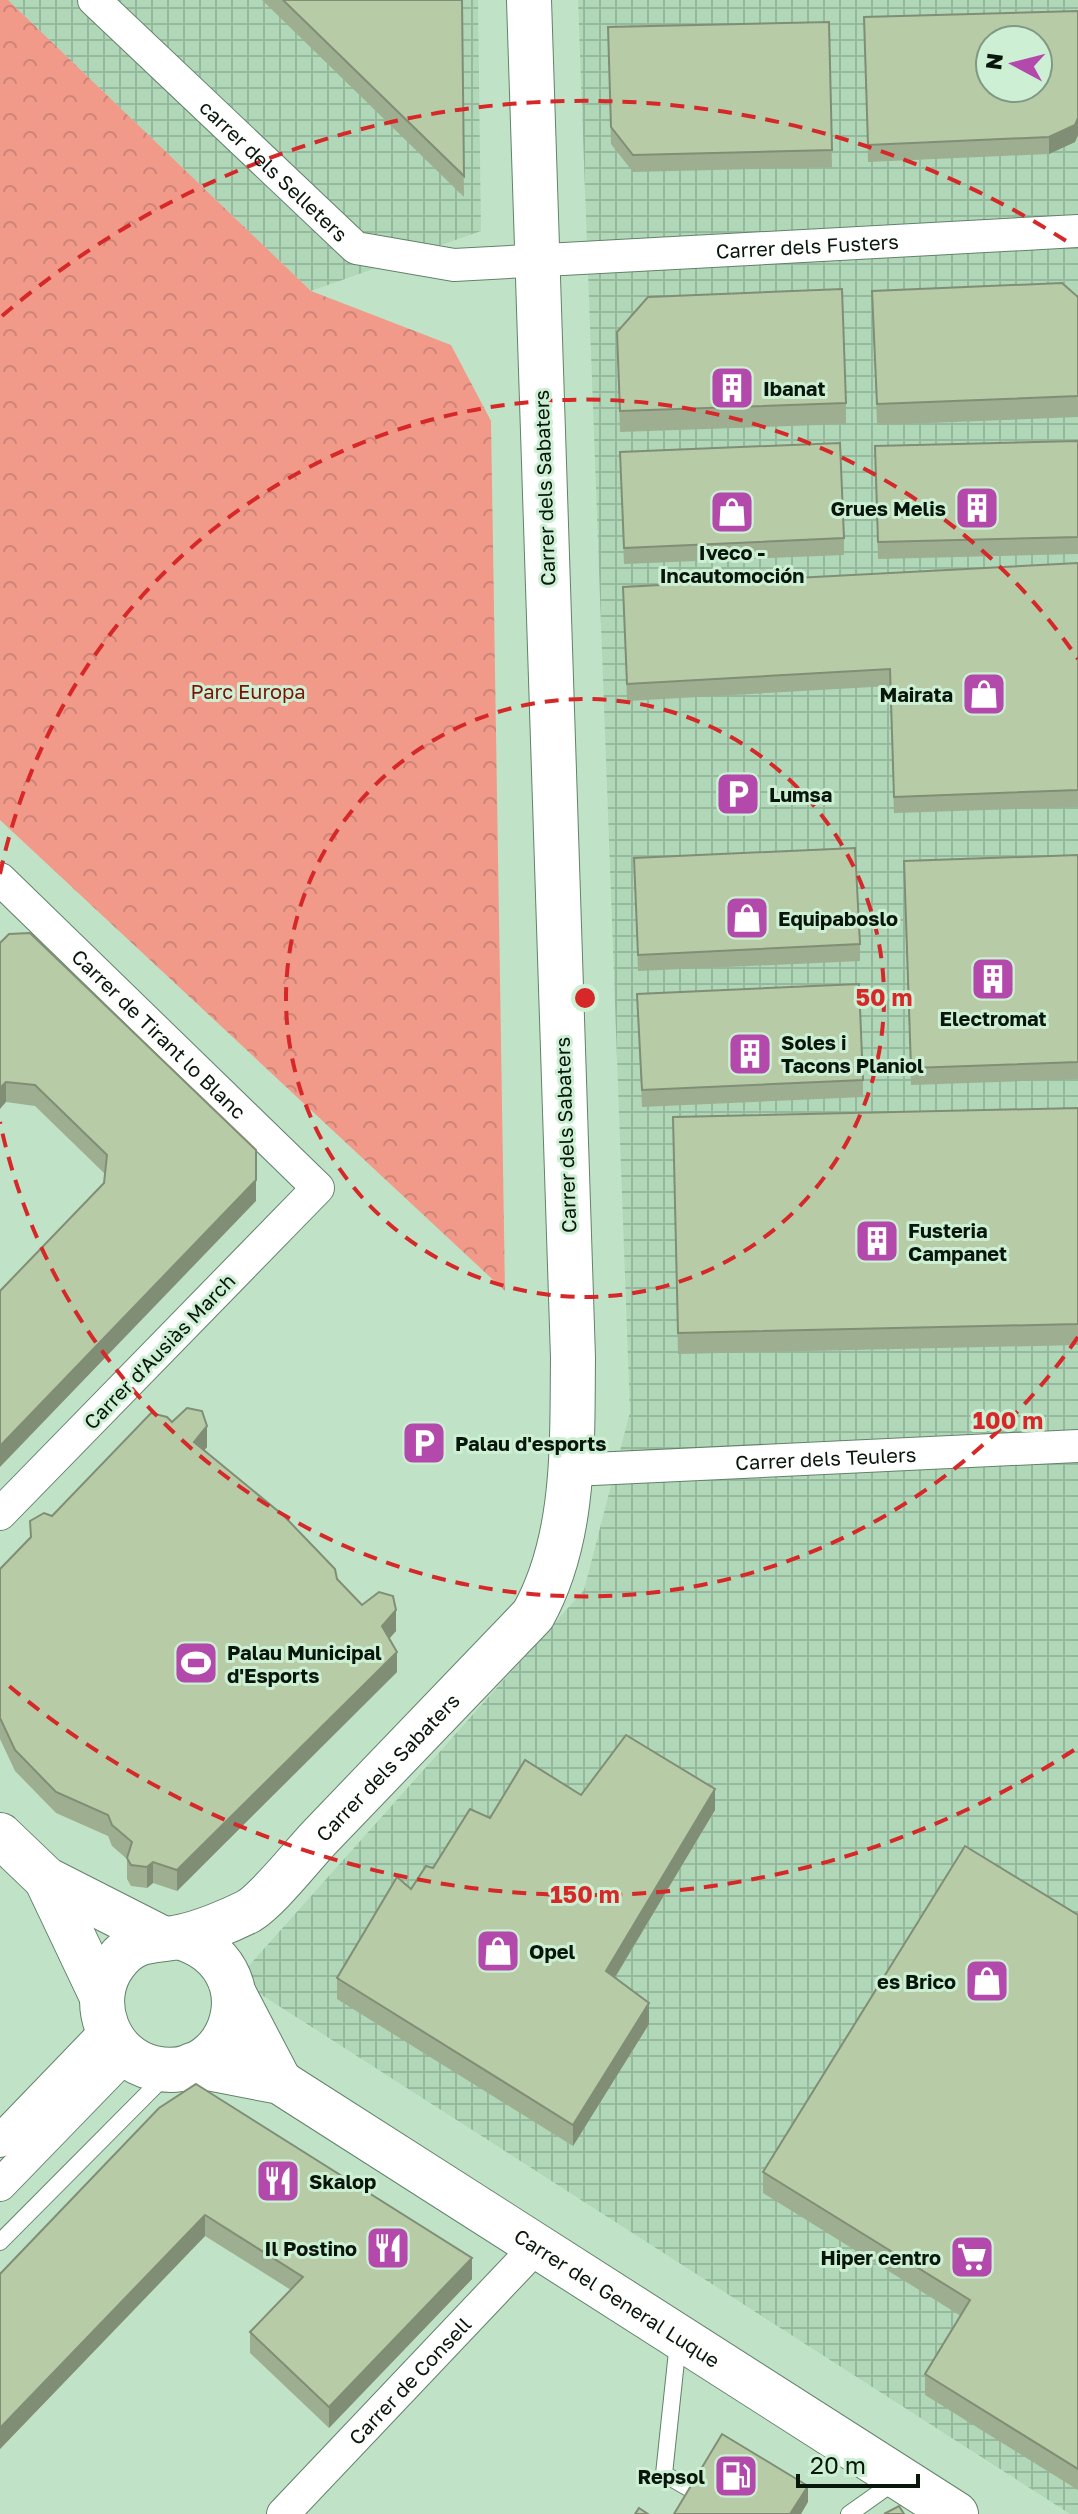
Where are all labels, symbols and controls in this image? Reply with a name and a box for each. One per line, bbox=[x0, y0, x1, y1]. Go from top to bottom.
north arrow bbox=[974, 24, 1054, 104]
text: N bbox=[979, 52, 1008, 71]
street label: carrer dels Selleters bbox=[195, 95, 353, 246]
street label: Carrer dels Fusters bbox=[715, 229, 899, 263]
building icon: Ibanat bbox=[708, 364, 756, 412]
place label: Ibanat bbox=[763, 376, 825, 400]
street label: Carrer dels Sabaters bbox=[529, 390, 559, 586]
building icon: Grues Melis bbox=[953, 484, 1001, 532]
shop icon: Iveco - Incautomoción bbox=[708, 488, 756, 536]
place label: Grues Melis bbox=[831, 496, 946, 520]
place label: Iveco - Incautomoción bbox=[660, 540, 804, 587]
shop icon: Mairata bbox=[960, 670, 1008, 718]
park label: Parc Europa bbox=[190, 679, 306, 703]
place label: Mairata bbox=[879, 682, 953, 706]
parking icon: Lumsa bbox=[714, 770, 762, 818]
place label: Lumsa bbox=[769, 782, 832, 806]
shop icon: Equipaboslo bbox=[723, 894, 771, 942]
place label: Equipaboslo bbox=[778, 906, 898, 930]
street label: Carrer de Tirant lo Blanc bbox=[67, 944, 251, 1124]
building icon: Electromat bbox=[969, 955, 1017, 1003]
text: 50 m bbox=[855, 982, 913, 1011]
centre of rings bbox=[571, 984, 599, 1012]
place label: Electromat bbox=[940, 1006, 1046, 1030]
building icon: Soles i Tacons Planiol bbox=[726, 1030, 774, 1078]
place label: Soles i Tacons Planiol bbox=[781, 1030, 924, 1077]
street label: Carrer dels Sabaters bbox=[550, 1037, 580, 1233]
building icon: Fusteria Campanet bbox=[853, 1217, 901, 1265]
place label: Fusteria Campanet bbox=[908, 1218, 1007, 1265]
street label: Carrer d'Ausiàs March bbox=[78, 1268, 240, 1434]
text: 100 m bbox=[973, 1405, 1043, 1434]
parking icon: Palau d'esports bbox=[400, 1419, 448, 1467]
place label: Palau d'esports bbox=[455, 1431, 607, 1455]
street label: Carrer dels Teulers bbox=[735, 1442, 917, 1474]
sports icon: Palau Municipal d'Esports bbox=[172, 1639, 220, 1687]
place label: Palau Municipal d'Esports bbox=[227, 1640, 382, 1687]
street label: Carrer dels Sabaters bbox=[311, 1688, 464, 1846]
text: 150 m bbox=[550, 1879, 620, 1908]
shop icon: Opel bbox=[474, 1927, 522, 1975]
place label: Opel bbox=[529, 1939, 575, 1963]
shop icon: es Brico bbox=[963, 1957, 1011, 2005]
place label: es Brico bbox=[877, 1969, 956, 1993]
restaurant icon: Skalop bbox=[254, 2157, 302, 2205]
place label: Skalop bbox=[309, 2169, 376, 2193]
street label: Carrer del General Luque bbox=[510, 2223, 725, 2372]
restaurant icon: Il Postino bbox=[364, 2224, 412, 2272]
supermarket icon: Hiper centro bbox=[948, 2233, 996, 2281]
place label: Il Postino bbox=[265, 2236, 357, 2260]
place label: Hiper centro bbox=[821, 2245, 941, 2269]
street label: Carrer de Consell bbox=[344, 2312, 476, 2449]
scale bar bbox=[798, 2438, 918, 2488]
text: 20 m bbox=[810, 2450, 866, 2479]
fuel station icon: Repsol bbox=[712, 2452, 760, 2500]
place label: Repsol bbox=[637, 2464, 705, 2488]

